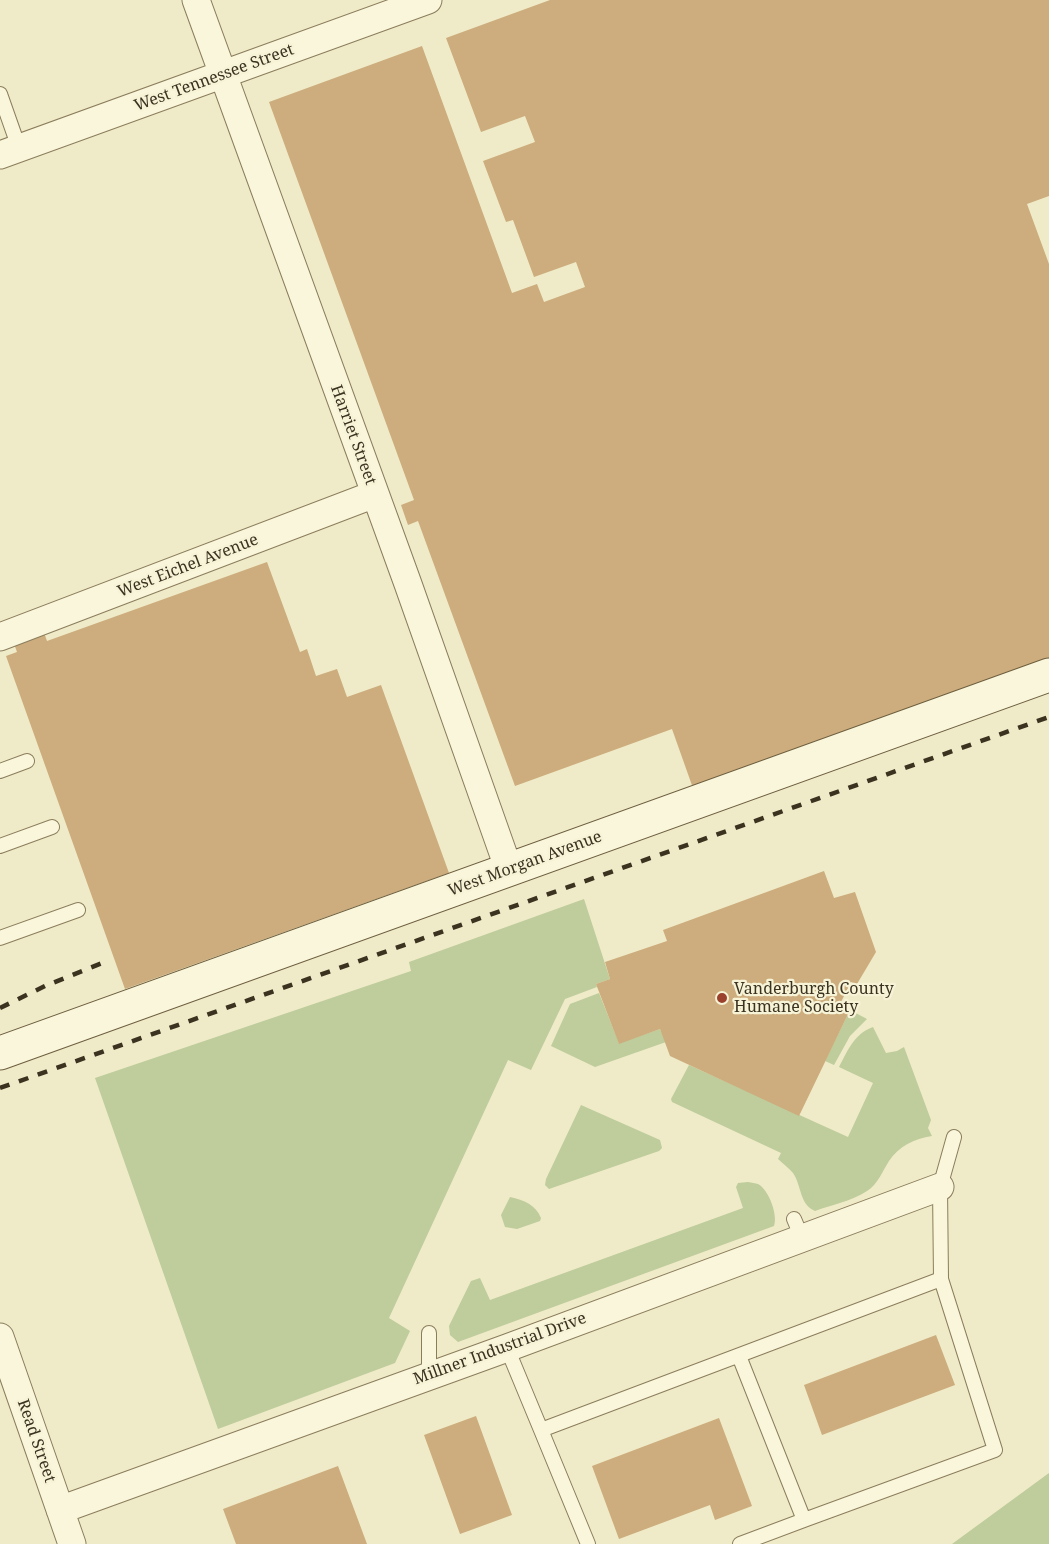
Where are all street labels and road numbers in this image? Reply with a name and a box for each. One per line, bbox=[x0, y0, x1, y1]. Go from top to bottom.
street label: West Tennessee Street bbox=[132, 40, 296, 116]
street label: Harriet Street bbox=[326, 382, 380, 488]
street label: West Eichel Avenue bbox=[115, 530, 261, 602]
street label: West Morgan Avenue bbox=[445, 827, 605, 901]
street label: Millner Industrial Drive bbox=[411, 1309, 589, 1389]
street label: Read Street bbox=[13, 1397, 59, 1485]

